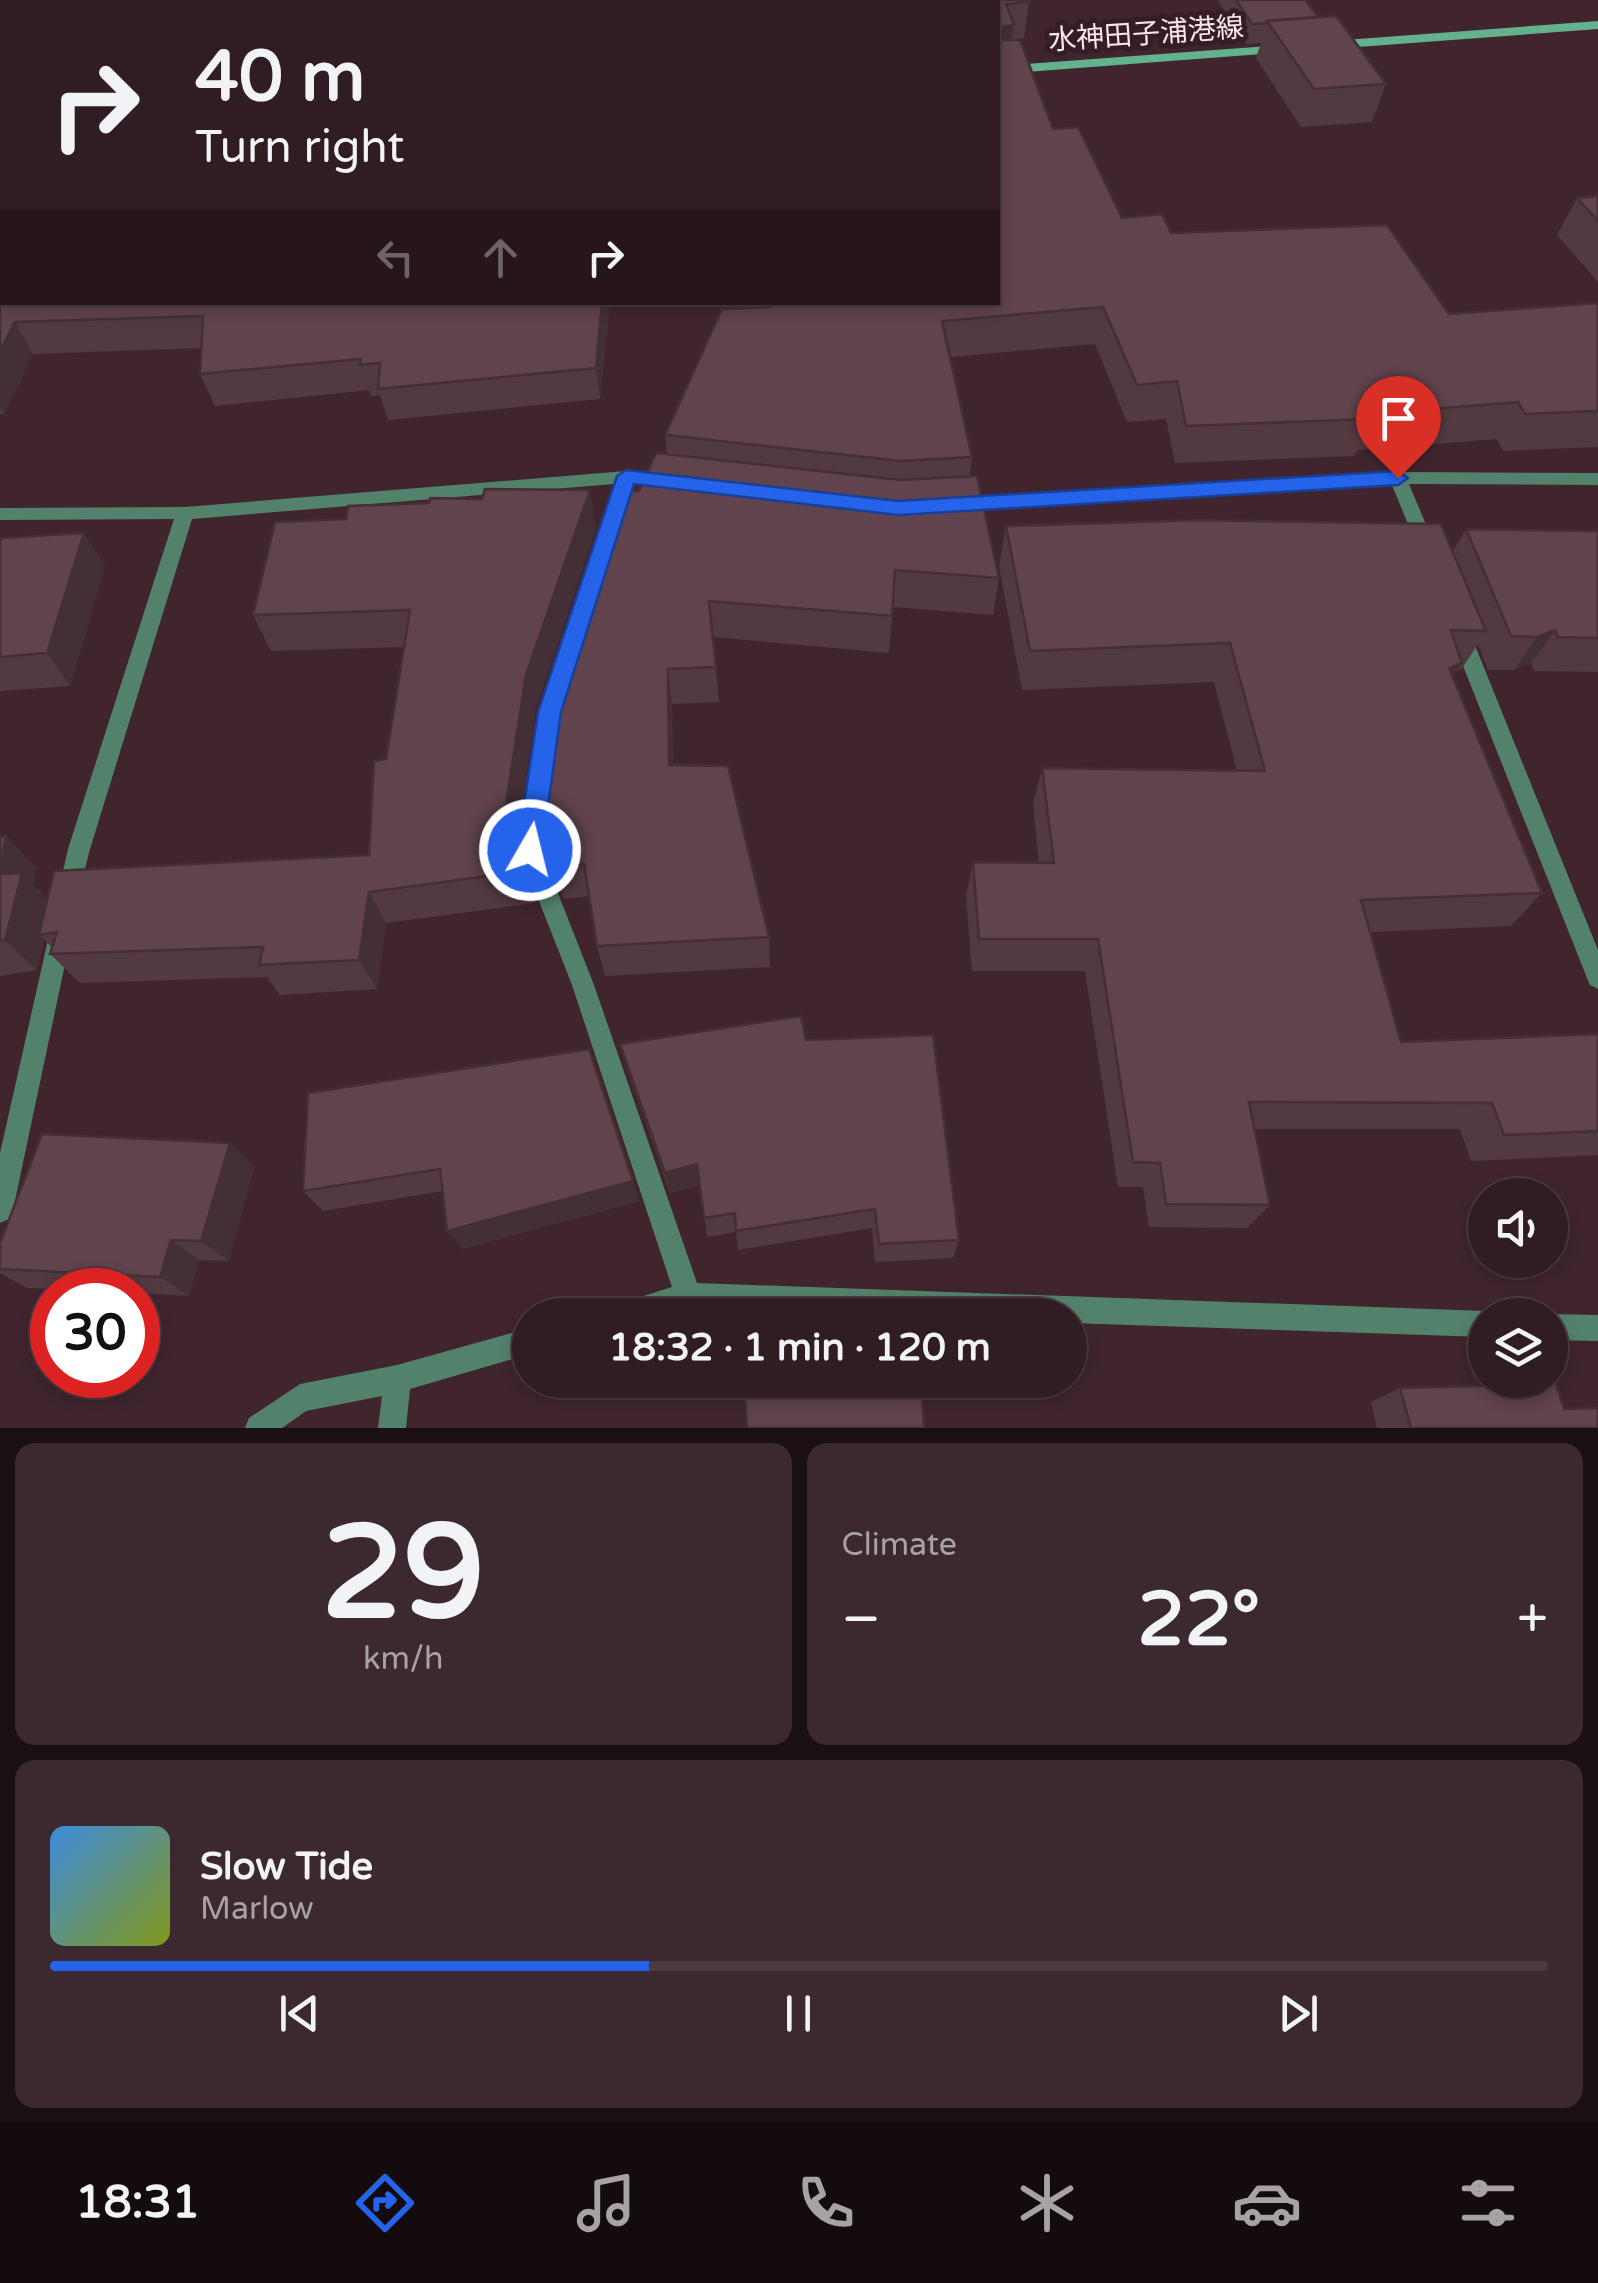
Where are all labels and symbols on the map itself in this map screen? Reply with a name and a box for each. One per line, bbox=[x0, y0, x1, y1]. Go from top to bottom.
street label: 水神田子浦港線 bbox=[1047, 10, 1245, 58]
pin bbox=[1356, 376, 1441, 479]
position arrow bbox=[478, 798, 582, 902]
speed limit sign: 30 bbox=[30, 1268, 160, 1398]

